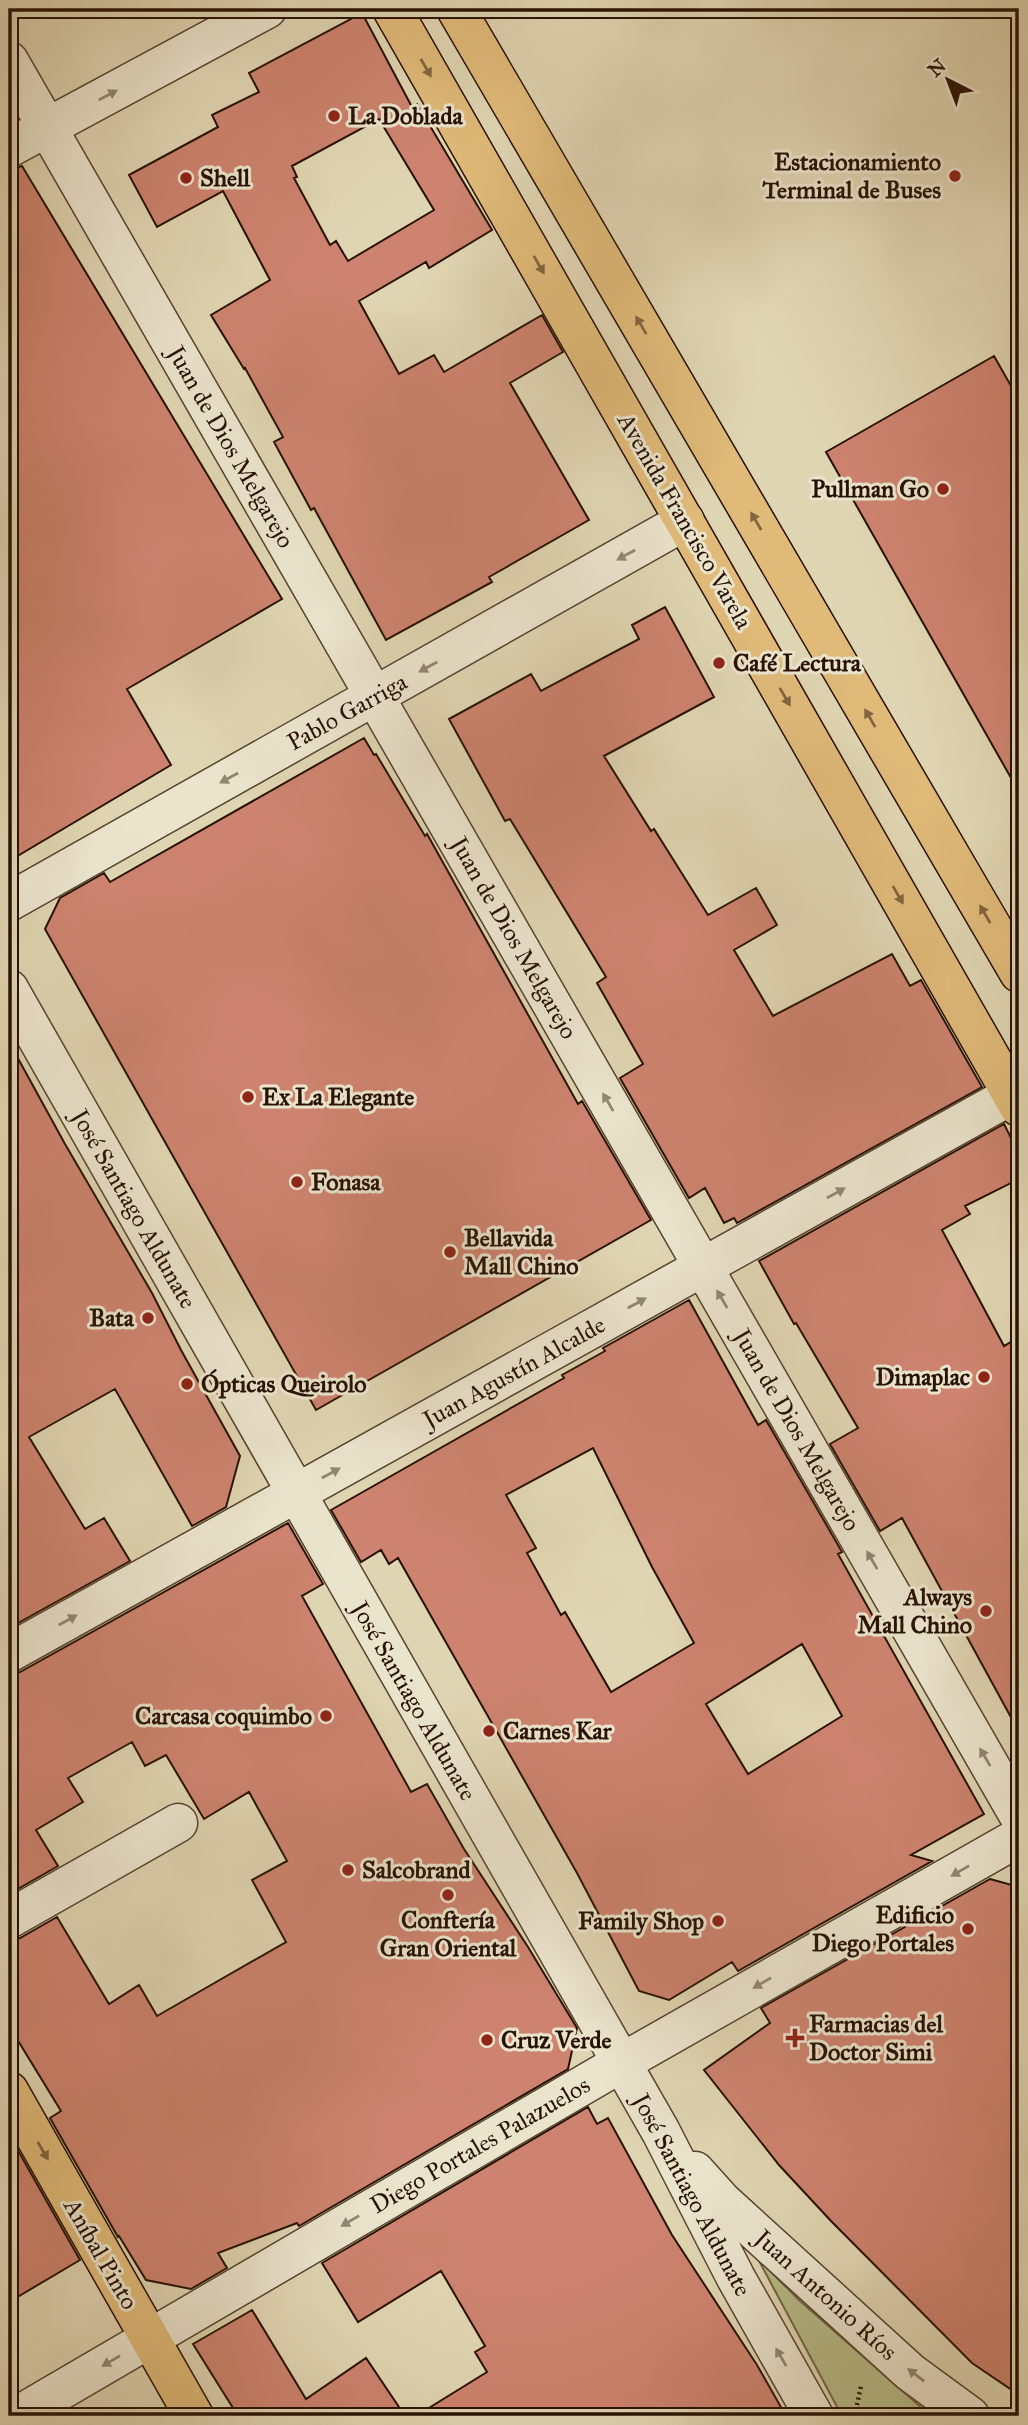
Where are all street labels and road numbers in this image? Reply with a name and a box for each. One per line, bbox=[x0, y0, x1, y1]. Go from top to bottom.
street label: Juan de Dios Melgarejo bbox=[159, 338, 301, 553]
street label: Avenida Francisco Varela bbox=[611, 407, 759, 635]
street label: Pablo Garriga bbox=[282, 666, 413, 757]
street label: Juan de Dios Melgarejo bbox=[442, 829, 584, 1044]
street label: José Santiago Aldunate bbox=[63, 1101, 203, 1314]
street label: Juan Agustín Alcalde bbox=[415, 1309, 610, 1436]
street label: Juan de Dios Melgarejo bbox=[725, 1321, 867, 1536]
street label: José Santiago Aldunate bbox=[343, 1593, 483, 1806]
street label: Diego Portales Palazuelos bbox=[365, 2070, 595, 2220]
street label: José Santiago Aldunate bbox=[625, 2086, 758, 2301]
street label: Aníbal Pinto bbox=[57, 2192, 145, 2315]
street label: Juan Antonio Ríos bbox=[746, 2221, 903, 2367]

